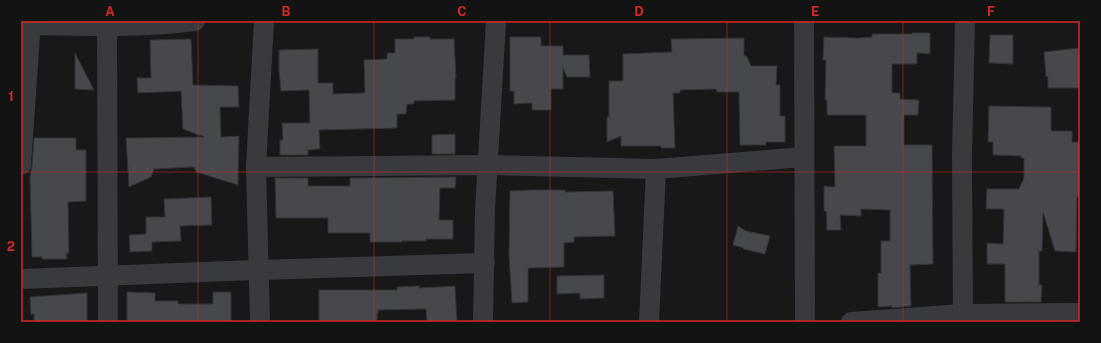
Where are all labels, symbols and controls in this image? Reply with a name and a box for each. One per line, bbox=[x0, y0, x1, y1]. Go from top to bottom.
text: A bbox=[105, 4, 115, 19]
text: B bbox=[282, 4, 291, 19]
text: C bbox=[457, 4, 467, 19]
text: D bbox=[634, 4, 644, 19]
text: E bbox=[811, 4, 819, 19]
text: F bbox=[987, 4, 995, 19]
text: 1 bbox=[8, 89, 14, 104]
text: 2 bbox=[7, 239, 15, 254]

